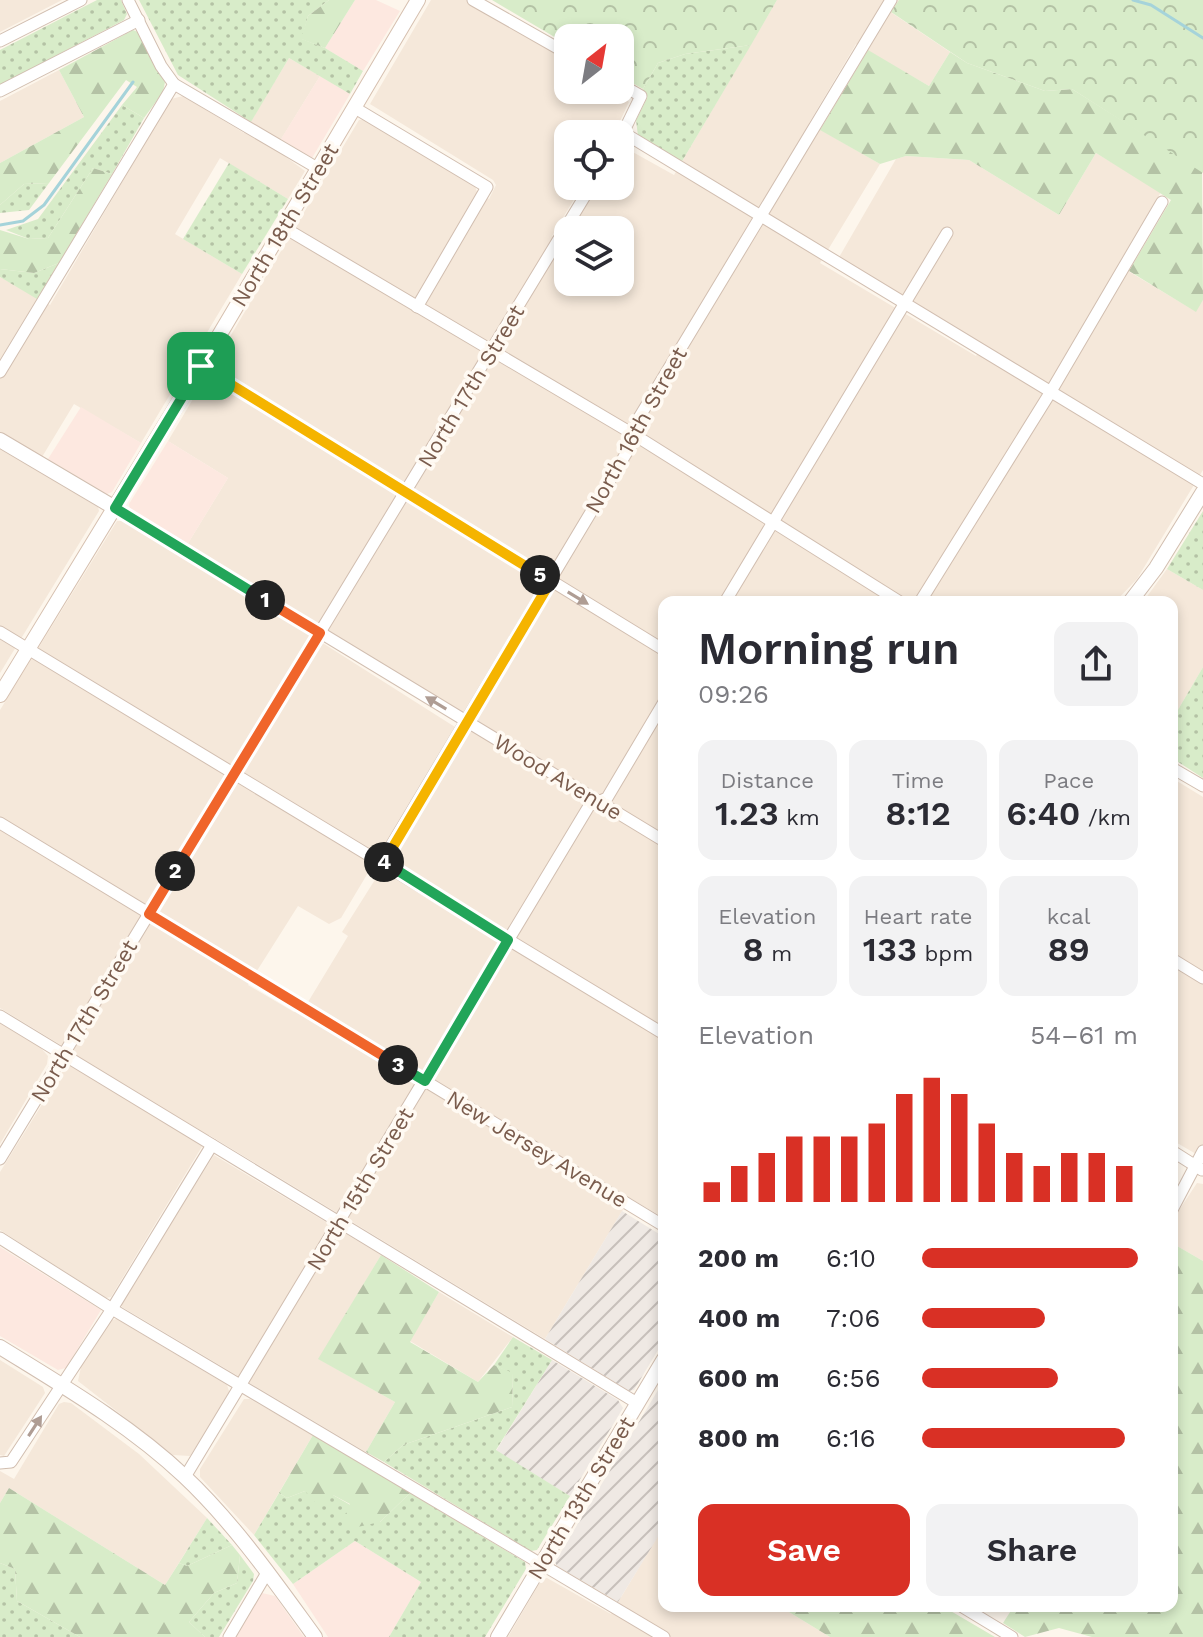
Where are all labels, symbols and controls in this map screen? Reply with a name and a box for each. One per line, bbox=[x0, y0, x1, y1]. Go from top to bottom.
north arrow bbox=[554, 24, 634, 104]
map controls bbox=[554, 24, 634, 296]
button: locate bbox=[554, 120, 634, 200]
street label: North 18th Street bbox=[226, 139, 344, 311]
button: layers bbox=[554, 216, 634, 296]
street label: North 17th Street bbox=[413, 300, 529, 472]
pin bbox=[167, 332, 235, 400]
street label: North 16th Street bbox=[580, 343, 692, 517]
icon: arrive bbox=[179, 344, 223, 388]
pin: 5 bbox=[520, 555, 560, 595]
text: 5 bbox=[534, 562, 546, 587]
pin: 1 bbox=[245, 580, 285, 620]
text: 1 bbox=[260, 587, 270, 612]
one-way arrow bbox=[567, 590, 589, 604]
button: share bbox=[1054, 622, 1138, 706]
text: Morning run bbox=[698, 623, 959, 675]
text: 09:26 bbox=[698, 679, 769, 709]
one-way arrow bbox=[425, 697, 447, 711]
street label: Wood Avenue bbox=[489, 729, 627, 825]
text: Distance bbox=[721, 768, 814, 793]
text: Time bbox=[892, 768, 944, 793]
text: Pace bbox=[1043, 768, 1094, 793]
text: 1.23 bbox=[715, 793, 779, 833]
text: 8:12 bbox=[885, 793, 951, 833]
text: 6:40 bbox=[1006, 793, 1080, 833]
text: km bbox=[779, 805, 820, 830]
text: /km bbox=[1080, 805, 1131, 830]
pin: 4 bbox=[364, 842, 404, 882]
text: 4 bbox=[377, 849, 391, 874]
pin: 2 bbox=[155, 851, 195, 891]
text: 2 bbox=[168, 858, 182, 883]
text: Elevation bbox=[718, 904, 816, 929]
text: Heart rate bbox=[864, 904, 972, 929]
text: kcal bbox=[1047, 904, 1090, 929]
text: 8 bbox=[743, 929, 764, 969]
text: 133 bbox=[863, 929, 917, 969]
text: 89 bbox=[1048, 929, 1090, 969]
street label: North 17th Street bbox=[26, 935, 142, 1107]
text: m bbox=[764, 941, 792, 966]
text: bpm bbox=[917, 941, 973, 966]
text: Elevation bbox=[698, 1020, 814, 1050]
text: 54–61 m bbox=[1030, 1020, 1138, 1050]
pin: 3 bbox=[378, 1045, 418, 1085]
text: 3 bbox=[391, 1052, 405, 1077]
street label: New Jersey Avenue bbox=[442, 1085, 632, 1213]
street label: North 15th Street bbox=[302, 1103, 418, 1275]
text: 200 m bbox=[698, 1243, 779, 1273]
text: 6:10 bbox=[826, 1243, 876, 1273]
text: 400 m bbox=[698, 1303, 780, 1333]
text: 7:06 bbox=[826, 1303, 880, 1333]
text: 600 m bbox=[698, 1363, 779, 1393]
text: 6:56 bbox=[826, 1363, 880, 1393]
street label: North 13th Street bbox=[523, 1412, 639, 1584]
one-way arrow bbox=[27, 1415, 42, 1437]
text: 800 m bbox=[698, 1423, 780, 1453]
text: 6:16 bbox=[826, 1423, 875, 1453]
button: Save bbox=[698, 1504, 910, 1596]
button: Share bbox=[926, 1504, 1138, 1596]

